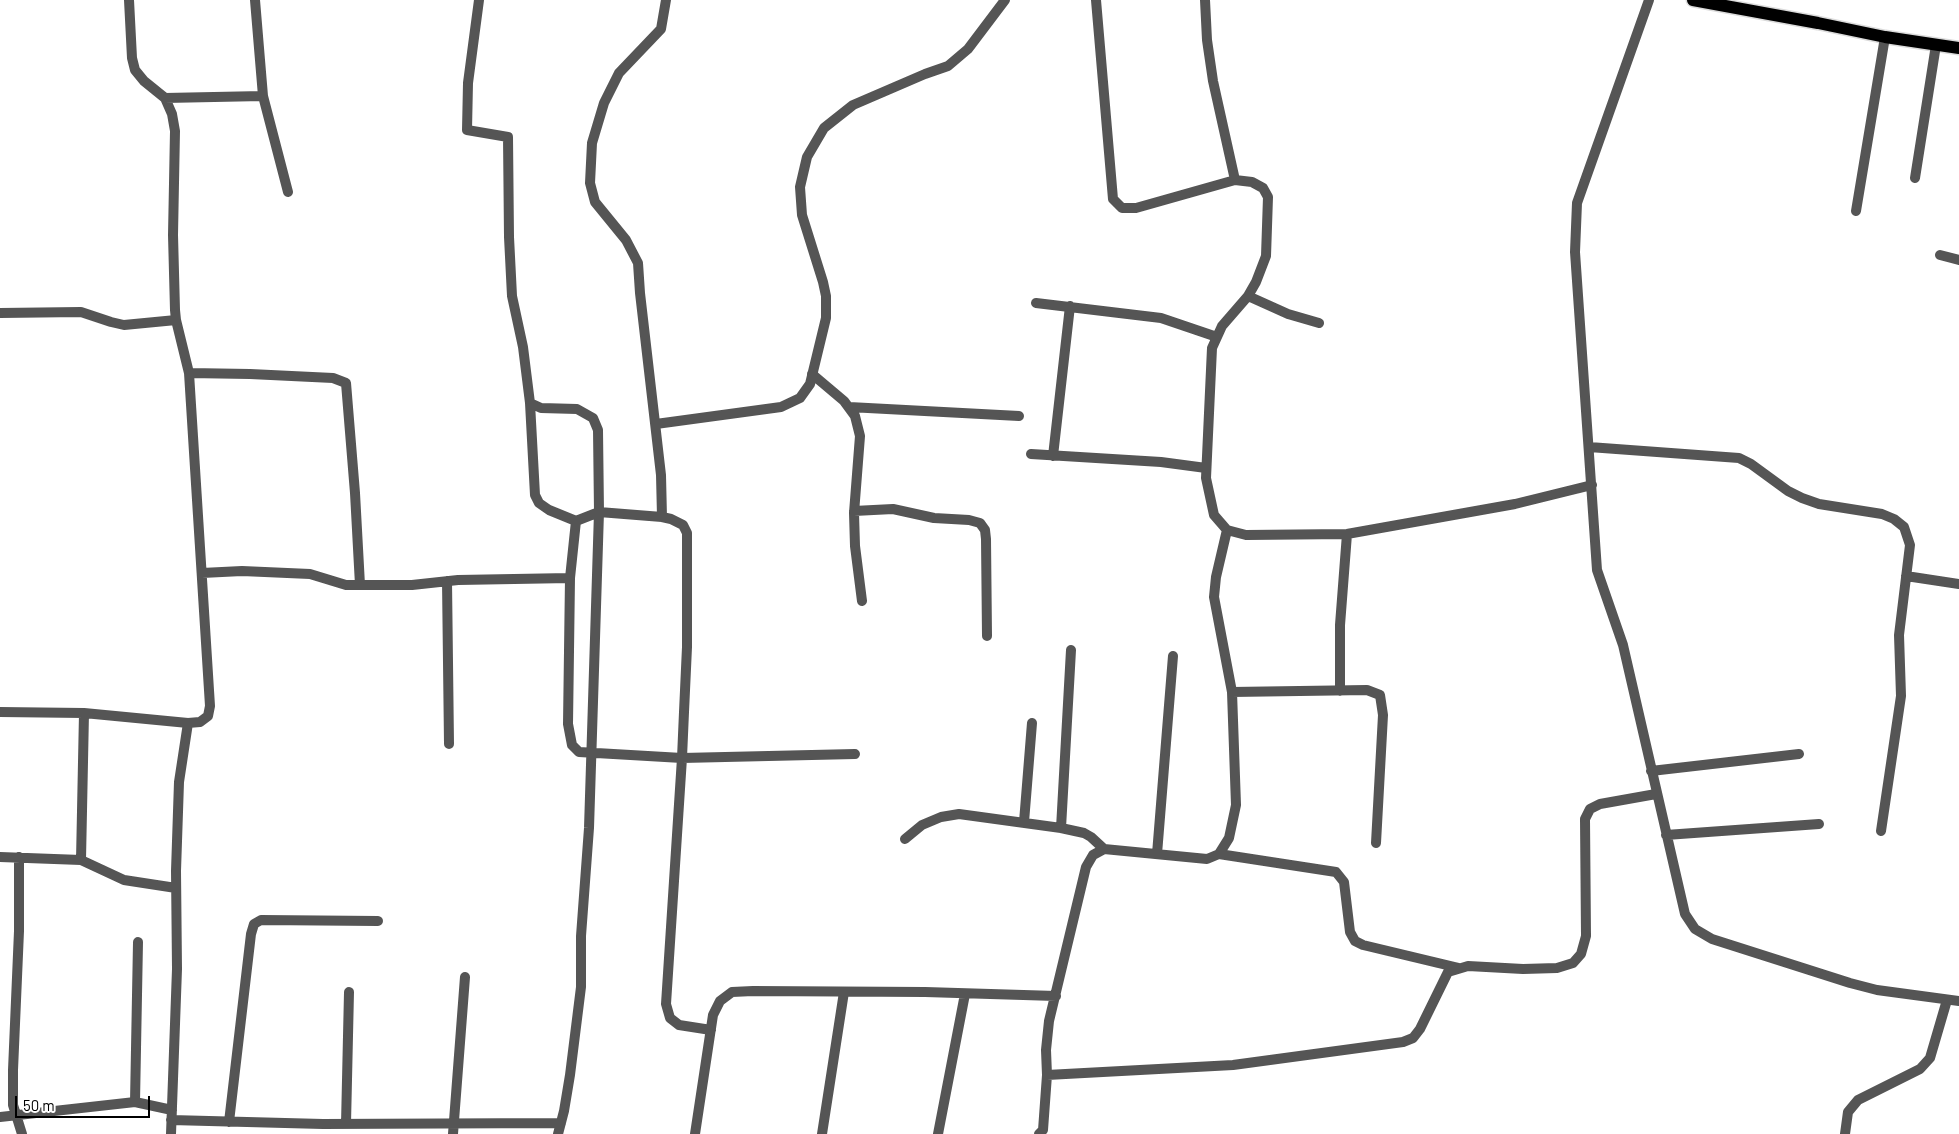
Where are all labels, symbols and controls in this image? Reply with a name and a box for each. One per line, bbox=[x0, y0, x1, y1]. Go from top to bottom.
scale bar bbox=[18, 1086, 152, 1118]
text: 50 m bbox=[23, 1096, 55, 1114]

